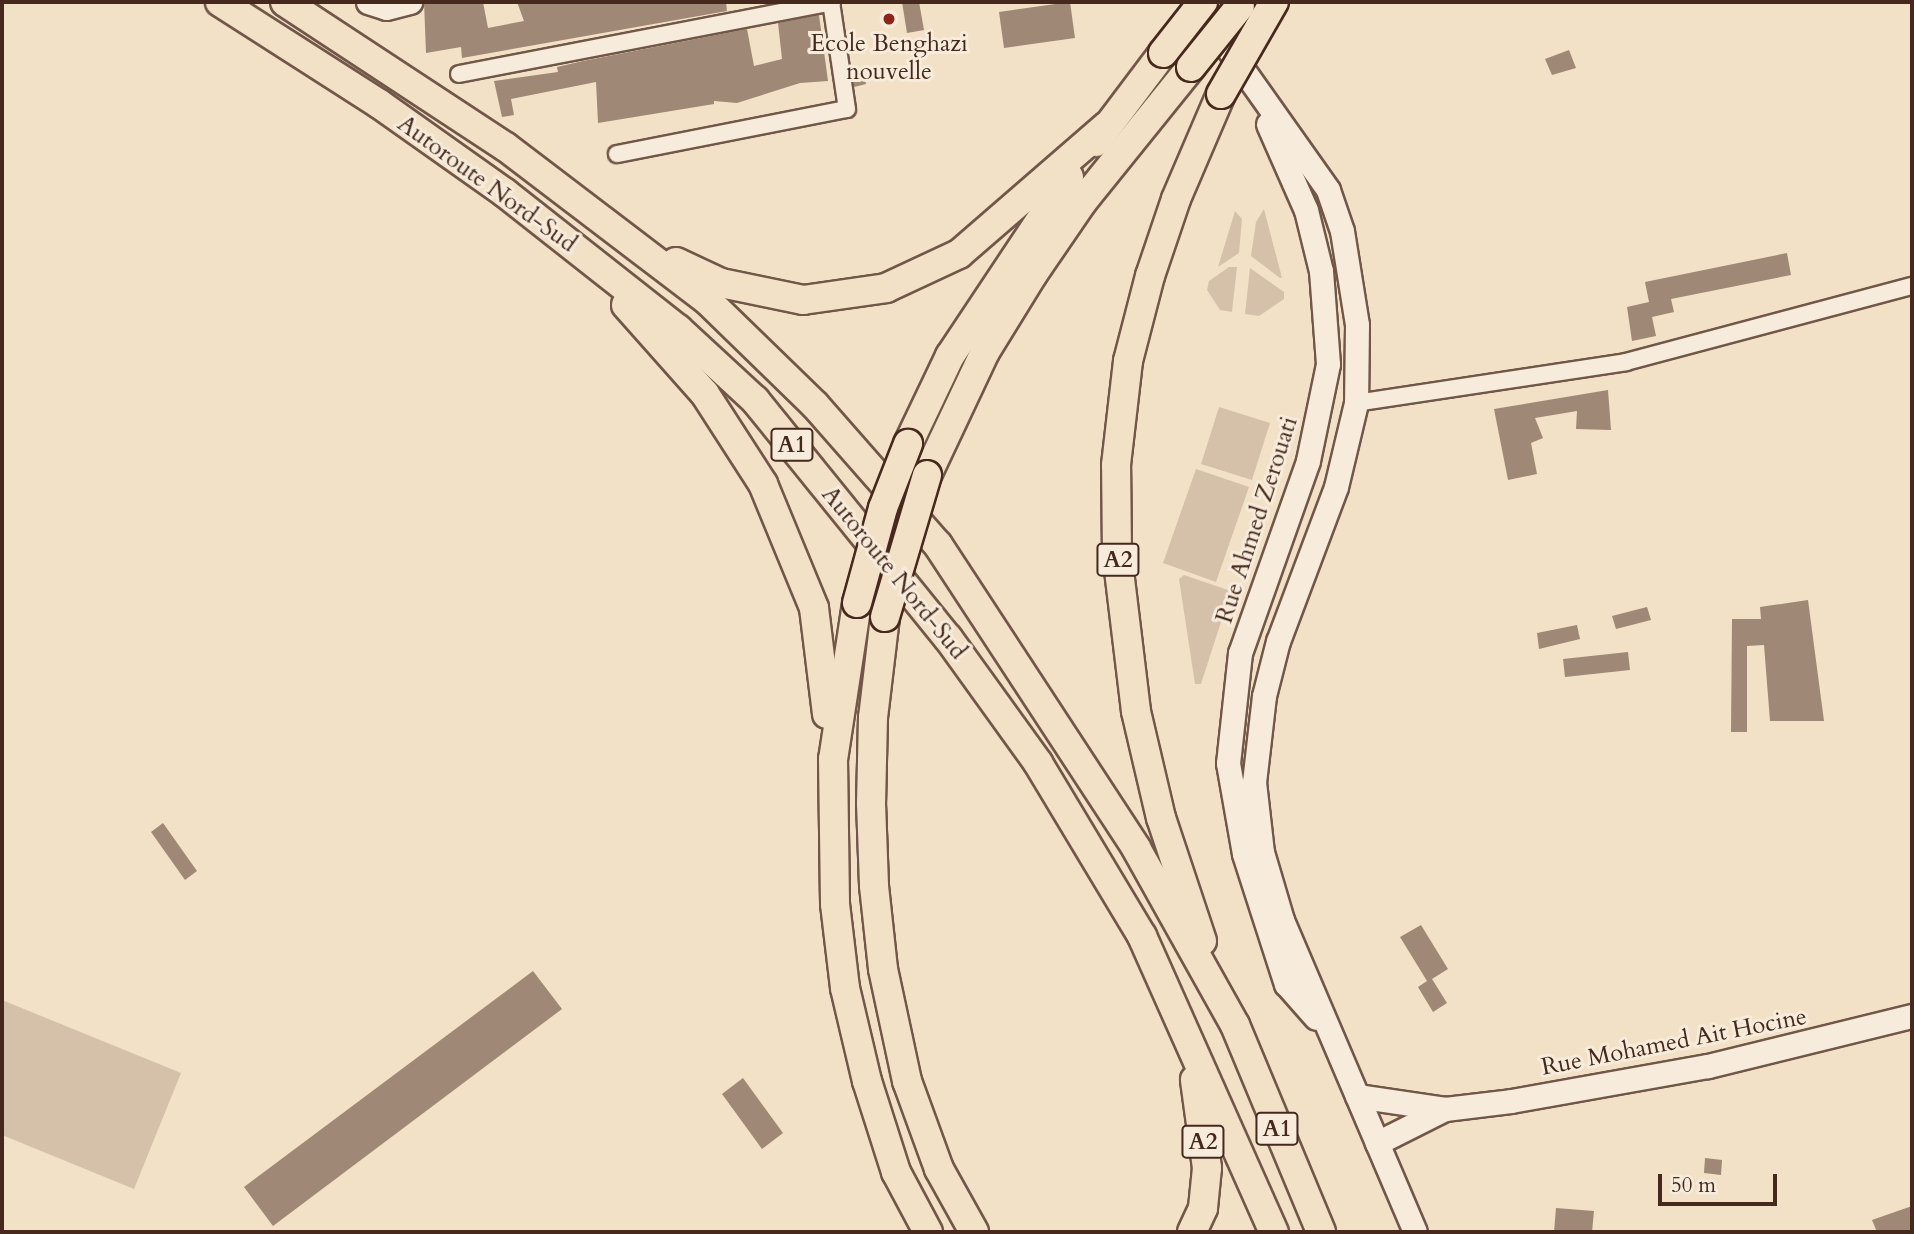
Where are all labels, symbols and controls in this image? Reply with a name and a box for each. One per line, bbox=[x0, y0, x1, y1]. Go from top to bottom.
marker: Ecole Benghazi nouvelle bbox=[881, 11, 897, 27]
place label: Ecole Benghazi nouvelle bbox=[810, 30, 968, 86]
street label: Autoroute Nord-Sud bbox=[392, 109, 582, 259]
street label: Rue Ahmed Zerouati bbox=[1210, 413, 1304, 627]
road number: A1 bbox=[769, 426, 815, 464]
street label: Autoroute Nord-Sud bbox=[815, 481, 973, 665]
road number: A2 bbox=[1095, 540, 1141, 580]
street label: Rue Mohamed Ait Hocine bbox=[1539, 1002, 1809, 1082]
road number: A1 bbox=[1254, 1110, 1300, 1148]
road number: A2 bbox=[1180, 1122, 1226, 1162]
scale bar bbox=[1662, 1160, 1781, 1204]
text: 50 m bbox=[1671, 1171, 1716, 1200]

